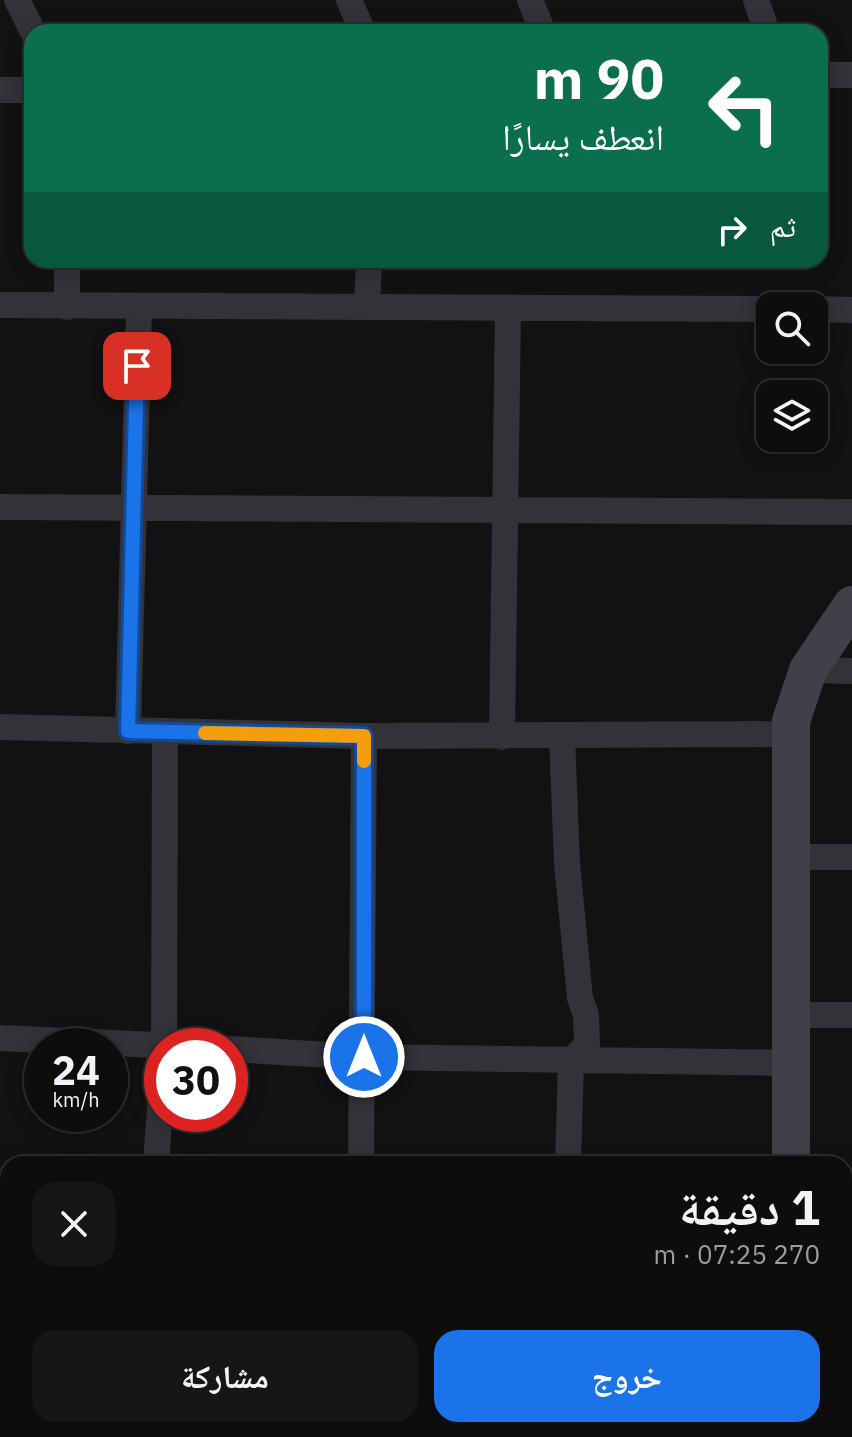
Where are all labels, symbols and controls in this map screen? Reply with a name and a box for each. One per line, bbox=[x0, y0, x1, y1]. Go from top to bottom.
text: 90 m bbox=[534, 42, 664, 114]
icon: left bbox=[692, 56, 796, 160]
text: انعطف يسارًا bbox=[502, 113, 664, 160]
text: ثم bbox=[770, 206, 796, 245]
icon: right bbox=[710, 208, 754, 252]
map controls bbox=[756, 292, 828, 452]
button: search bbox=[756, 292, 828, 364]
pin bbox=[103, 332, 171, 400]
icon: arrive bbox=[115, 344, 159, 388]
button: layers bbox=[756, 380, 828, 452]
position arrow bbox=[322, 1015, 406, 1099]
speed limit sign: 30 bbox=[144, 1028, 248, 1132]
text: 24 bbox=[52, 1044, 100, 1096]
text: km/h bbox=[52, 1086, 100, 1113]
text: 1 دقيقة bbox=[679, 1176, 820, 1238]
button: close bbox=[32, 1182, 116, 1266]
text: 270 m · 07:25 bbox=[654, 1237, 820, 1271]
button: مشاركة bbox=[32, 1330, 418, 1422]
button: خروج bbox=[434, 1330, 820, 1422]

